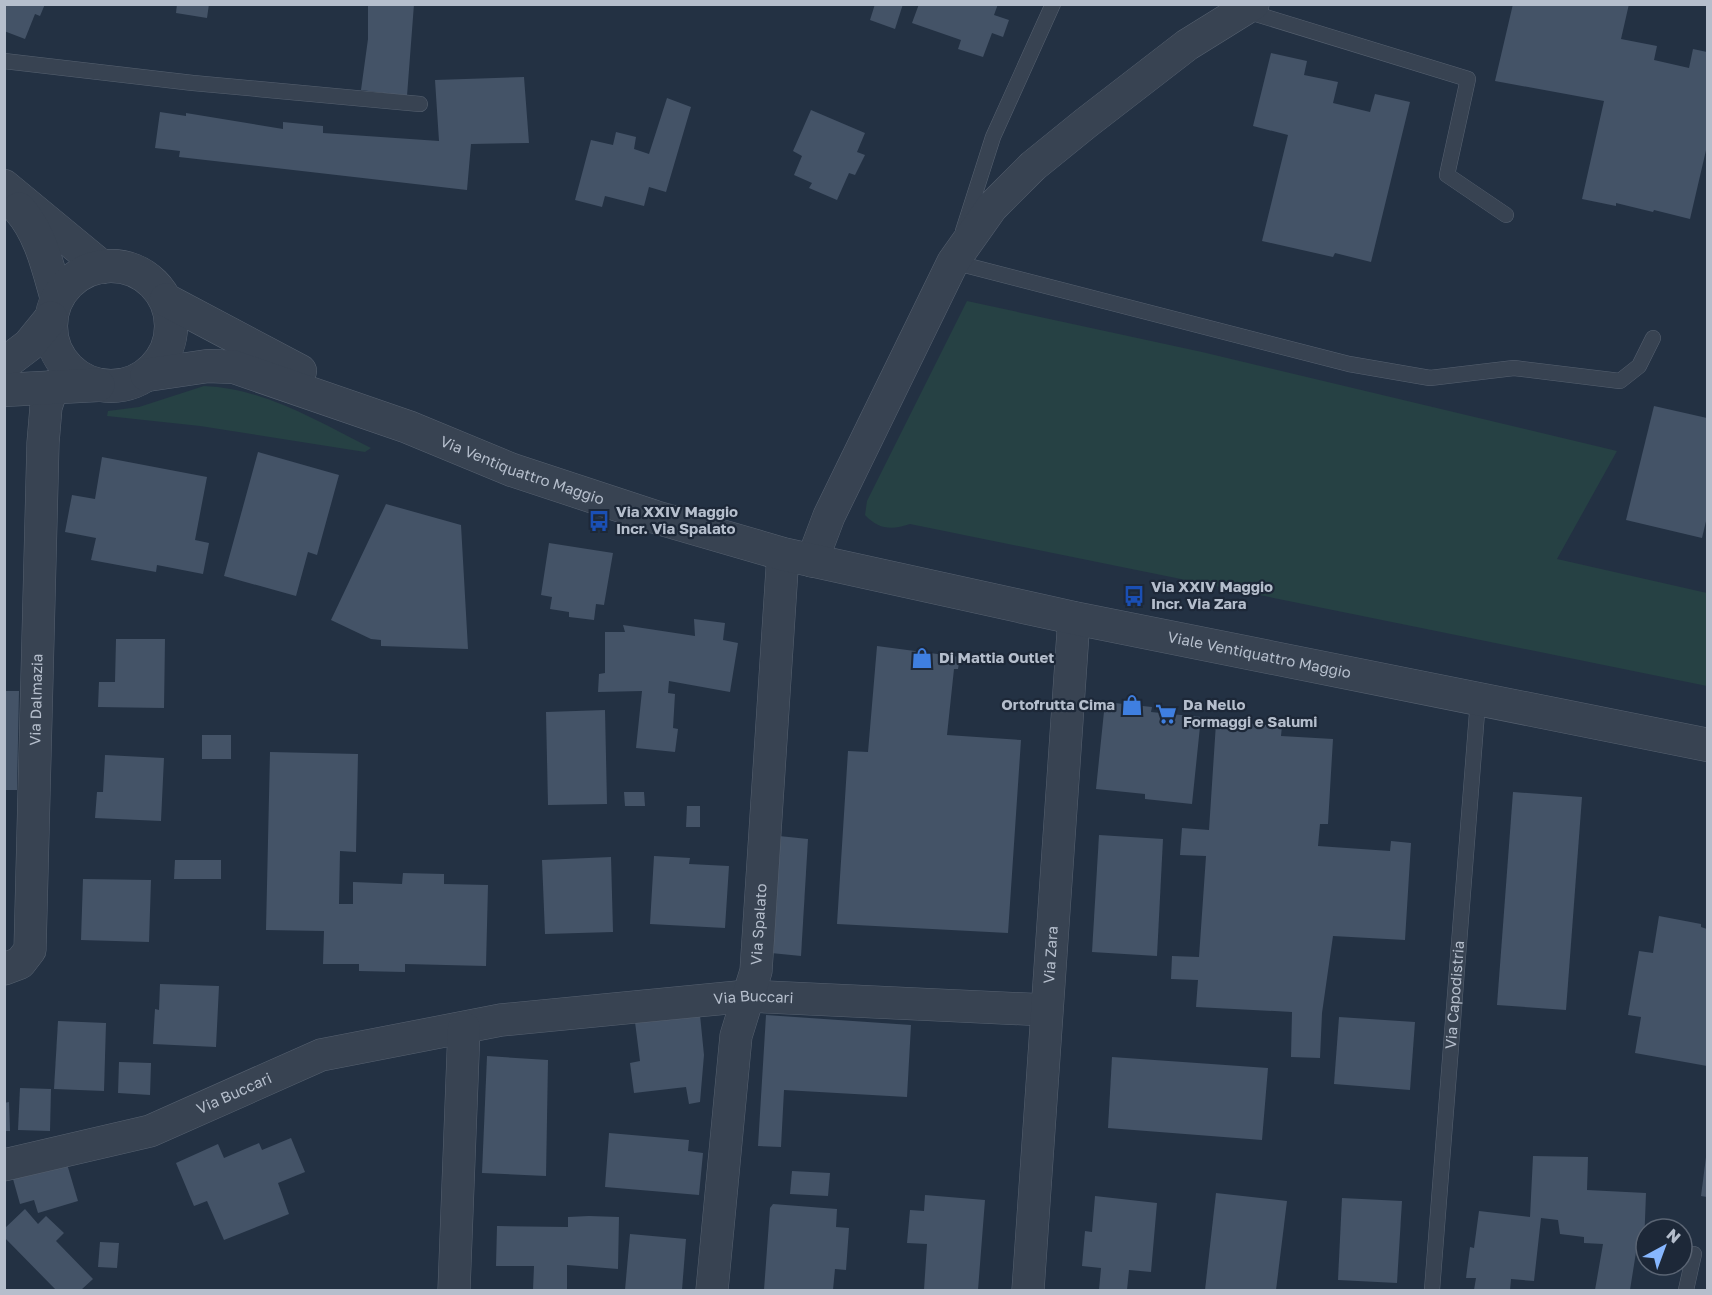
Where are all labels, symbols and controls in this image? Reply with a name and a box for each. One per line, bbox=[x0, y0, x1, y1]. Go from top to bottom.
street label: Via Ventiquattro Maggio bbox=[438, 431, 607, 508]
place label: Via XXIV Maggio Incr. Via Spalato bbox=[616, 502, 738, 537]
bus stop icon: Via XXIV Maggio Incr. Via Spalato bbox=[587, 509, 611, 533]
place label: Via XXIV Maggio Incr. Via Zara bbox=[1151, 577, 1273, 612]
bus stop icon: Via XXIV Maggio Incr. Via Zara bbox=[1122, 584, 1146, 608]
street label: Viale Ventiquattro Maggio bbox=[1166, 627, 1353, 681]
shop icon: Di Mattia Outlet bbox=[910, 646, 934, 670]
place label: Di Mattia Outlet bbox=[939, 648, 1054, 666]
street label: Via Dalmazia bbox=[25, 653, 46, 746]
shop icon: Ortofrutta Cima bbox=[1120, 693, 1144, 717]
place label: Ortofrutta Cima bbox=[1001, 695, 1115, 713]
place label: Da Nello Formaggi e Salumi bbox=[1183, 695, 1317, 730]
supermarket icon: Da Nello Formaggi e Salumi bbox=[1154, 702, 1178, 726]
street label: Via Spalato bbox=[746, 883, 770, 966]
street label: Via Zara bbox=[1039, 925, 1061, 984]
street label: Via Capodistria bbox=[1441, 940, 1467, 1050]
street label: Via Buccari bbox=[713, 986, 794, 1007]
street label: Via Buccari bbox=[193, 1068, 274, 1117]
north arrow bbox=[1634, 1217, 1694, 1277]
text: N bbox=[1663, 1224, 1685, 1247]

